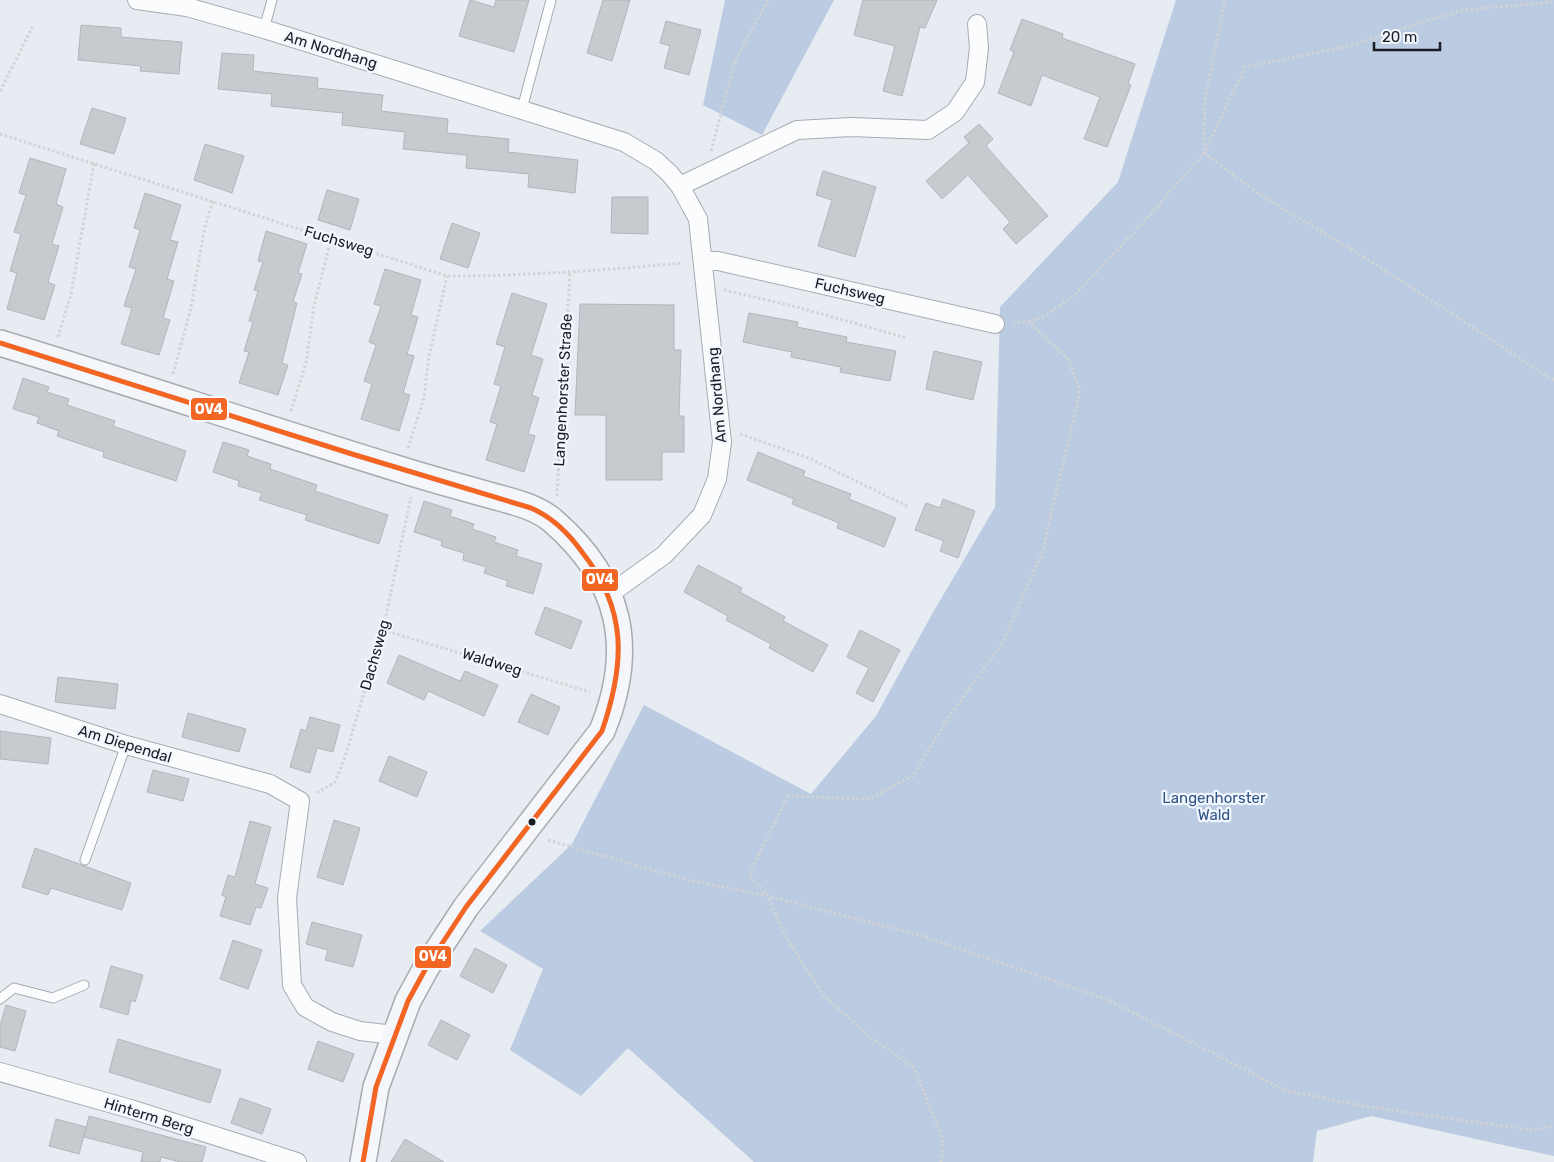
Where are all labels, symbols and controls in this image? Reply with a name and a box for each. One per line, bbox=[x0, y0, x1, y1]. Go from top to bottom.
scale bar bbox=[1374, 20, 1440, 52]
street label: Am Nordhang bbox=[282, 27, 380, 73]
text: 20 m bbox=[1382, 28, 1417, 46]
street label: Fuchsweg bbox=[302, 222, 376, 260]
street label: Fuchsweg bbox=[813, 274, 887, 308]
street label: Langenhorster Straße bbox=[550, 313, 576, 467]
street label: Am Nordhang bbox=[704, 346, 730, 444]
line badge: OV4 bbox=[190, 397, 228, 421]
text: OV4 bbox=[195, 401, 224, 418]
line badge: OV4 bbox=[581, 568, 619, 592]
text: OV4 bbox=[586, 571, 615, 588]
street label: Dachsweg bbox=[356, 618, 394, 692]
street label: Waldweg bbox=[460, 644, 524, 680]
street label: Am Diependal bbox=[76, 721, 174, 767]
park label: Langenhorster Wald bbox=[1162, 789, 1266, 824]
unlabelled marker bbox=[527, 817, 537, 827]
line badge: OV4 bbox=[414, 945, 452, 969]
text: OV4 bbox=[419, 948, 448, 965]
street label: Hinterm Berg bbox=[102, 1094, 196, 1138]

